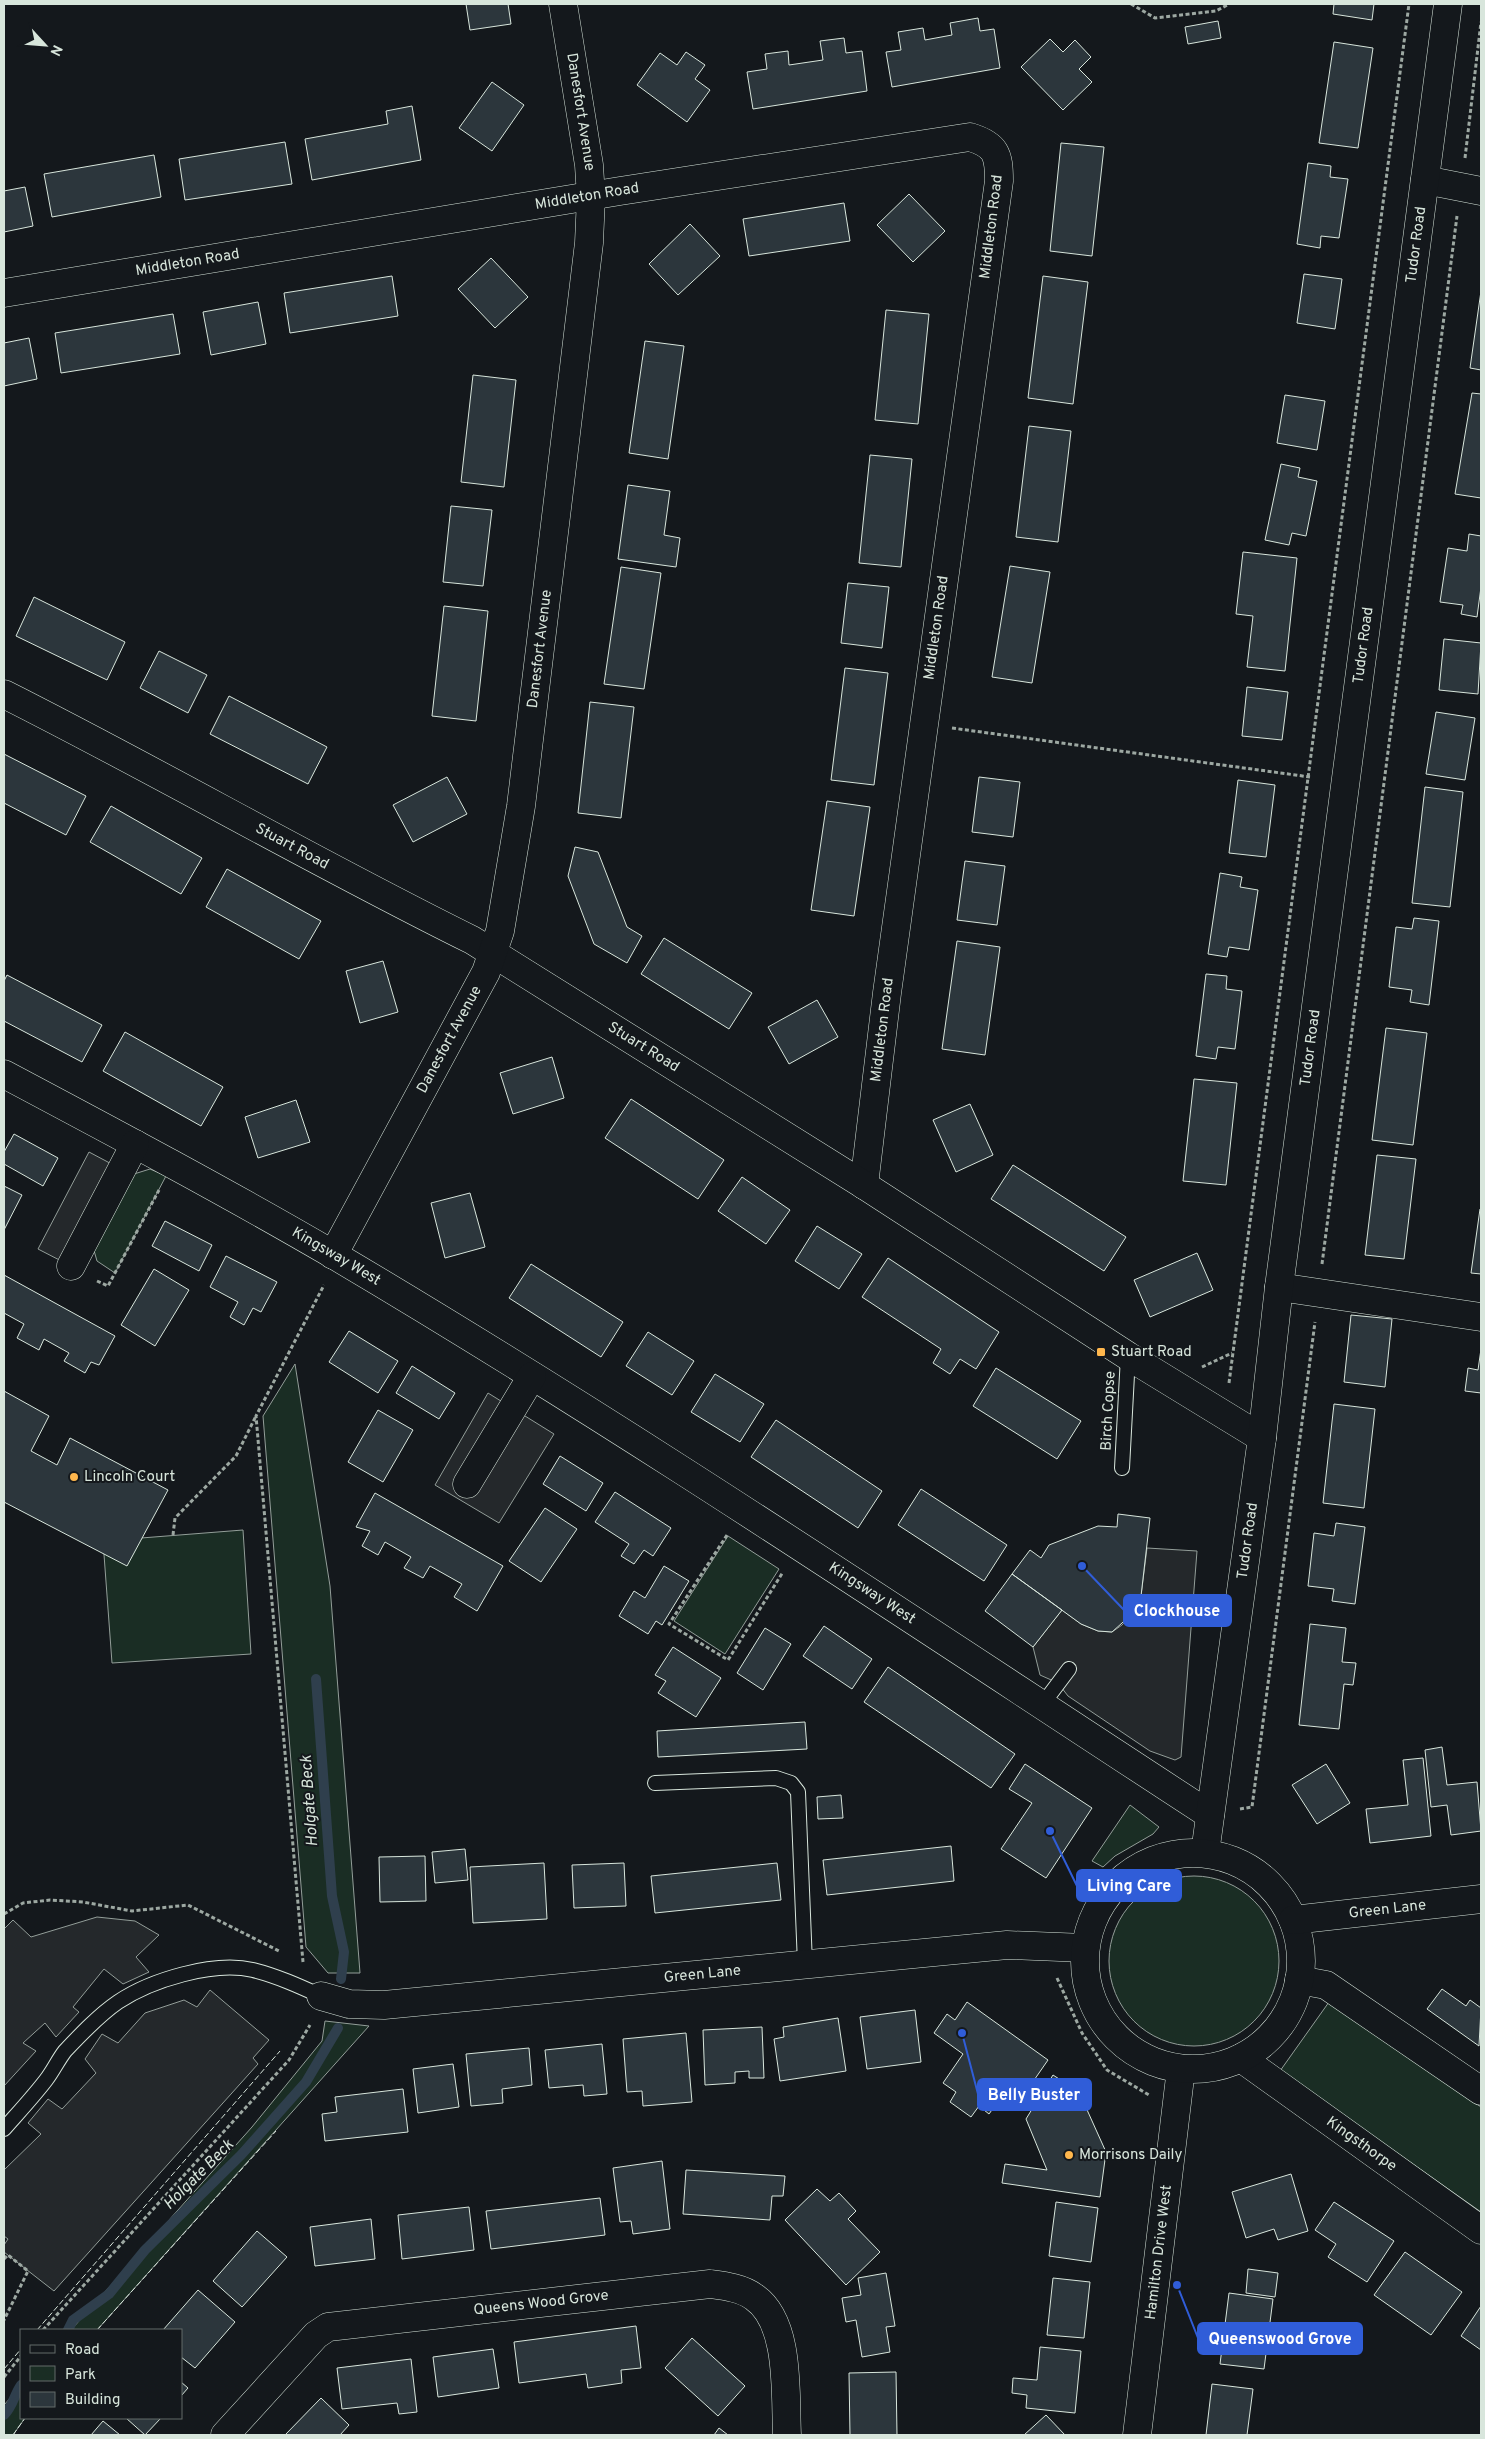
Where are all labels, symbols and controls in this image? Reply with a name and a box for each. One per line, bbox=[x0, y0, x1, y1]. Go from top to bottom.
north arrow bbox=[20, 20, 70, 70]
text: N bbox=[45, 42, 65, 58]
street label: Danesfort Avenue bbox=[561, 52, 599, 172]
street label: Middleton Road bbox=[976, 174, 1008, 280]
street label: Middleton Road bbox=[534, 179, 640, 214]
street label: Tudor Road bbox=[1402, 205, 1431, 284]
street label: Middleton Road bbox=[134, 245, 241, 281]
street label: Middleton Road bbox=[920, 575, 954, 681]
street label: Danesfort Avenue bbox=[523, 589, 557, 709]
street label: Tudor Road bbox=[1349, 606, 1378, 685]
street label: Stuart Road bbox=[252, 819, 332, 874]
street label: Middleton Road bbox=[867, 977, 899, 1083]
street label: Danesfort Avenue bbox=[413, 982, 486, 1096]
street label: Tudor Road bbox=[1296, 1008, 1325, 1088]
street label: Stuart Road bbox=[604, 1018, 683, 1077]
street label: Kingsway West bbox=[288, 1223, 384, 1290]
place label: Stuart Road bbox=[1111, 1343, 1192, 1362]
marker: Stuart Road bbox=[1095, 1346, 1107, 1358]
street label: Birch Copse bbox=[1097, 1371, 1121, 1451]
place label: Lincoln Court bbox=[84, 1468, 175, 1487]
marker: Lincoln Court bbox=[68, 1471, 80, 1483]
street label: Tudor Road bbox=[1233, 1501, 1263, 1581]
street label: Kingsway West bbox=[825, 1558, 919, 1629]
callout: Clockhouse bbox=[1124, 1595, 1231, 1626]
text: Clockhouse bbox=[1134, 1602, 1220, 1622]
water label: Holgate Beck bbox=[297, 1754, 323, 1847]
callout: Living Care bbox=[1077, 1870, 1181, 1901]
text: Living Care bbox=[1087, 1877, 1171, 1897]
street label: Green Lane bbox=[1348, 1896, 1427, 1923]
street label: Green Lane bbox=[663, 1961, 742, 1988]
callout: Belly Buster bbox=[978, 2079, 1091, 2110]
text: Belly Buster bbox=[988, 2086, 1081, 2106]
street label: Kingsthorpe bbox=[1322, 2112, 1400, 2176]
water label: Holgate Beck bbox=[160, 2135, 239, 2214]
place label: Morrisons Daily bbox=[1079, 2146, 1182, 2165]
marker: Morrisons Daily bbox=[1063, 2149, 1075, 2161]
street label: Hamilton Drive West bbox=[1141, 2184, 1177, 2321]
street label: Queens Wood Grove bbox=[472, 2286, 610, 2320]
callout: Queenswood Grove bbox=[1198, 2323, 1362, 2354]
legend bbox=[20, 2329, 182, 2419]
text: Queenswood Grove bbox=[1208, 2330, 1352, 2350]
text: Road bbox=[65, 2341, 100, 2360]
text: Park bbox=[65, 2366, 96, 2385]
text: Building bbox=[65, 2391, 120, 2410]

